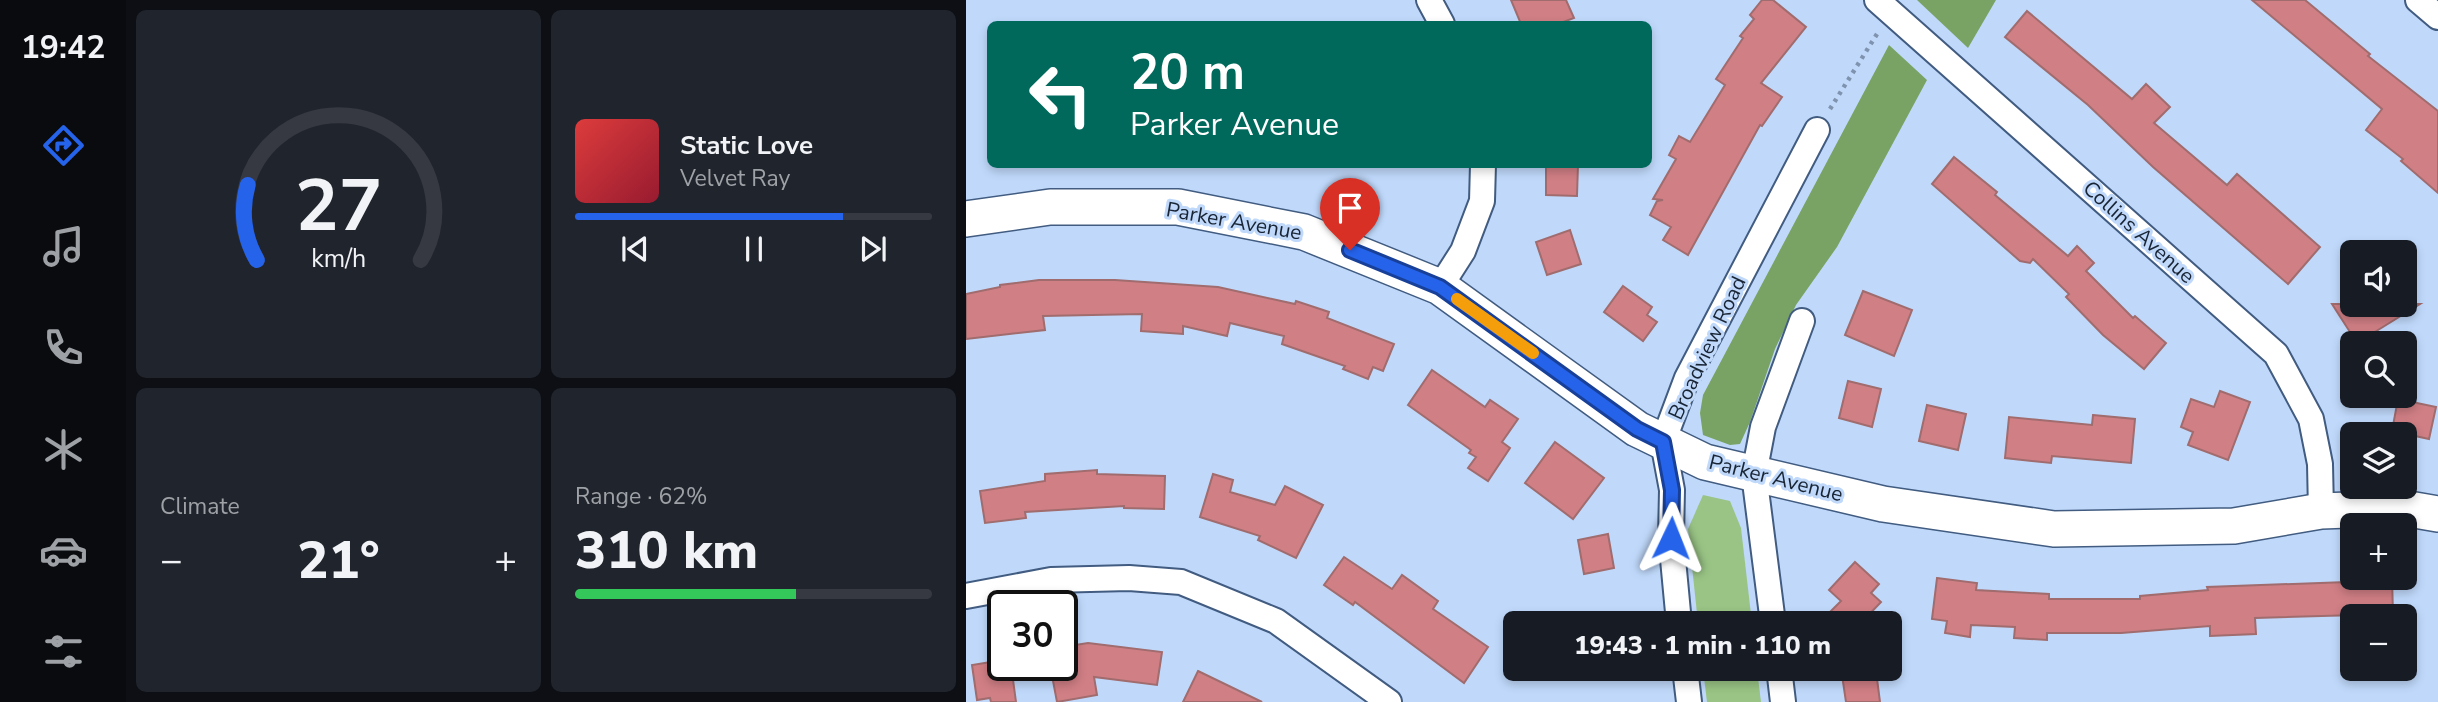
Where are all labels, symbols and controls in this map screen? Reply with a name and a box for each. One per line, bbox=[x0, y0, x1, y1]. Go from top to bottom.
text: 19:42 bbox=[21, 26, 105, 69]
text: 20 m bbox=[1130, 39, 1245, 106]
icon: left bbox=[1015, 49, 1106, 140]
text: Parker Avenue bbox=[1130, 103, 1339, 146]
icon: directions bbox=[39, 121, 88, 170]
text: Static Love bbox=[680, 128, 813, 163]
text: 27 bbox=[295, 156, 382, 256]
text: Velvet Ray bbox=[680, 163, 790, 194]
street label: Collins Avenue bbox=[2077, 174, 2201, 290]
pin bbox=[1320, 178, 1380, 250]
icon: arrive bbox=[1331, 189, 1369, 227]
street label: Parker Avenue bbox=[1164, 195, 1304, 247]
icon: music bbox=[39, 222, 88, 271]
icon: previous bbox=[616, 230, 654, 268]
icon: pause bbox=[735, 230, 773, 268]
icon: next bbox=[854, 230, 892, 268]
map controls bbox=[2340, 240, 2417, 681]
button: sound bbox=[2340, 240, 2417, 317]
text: km/h bbox=[311, 242, 366, 276]
street label: Broadview Road bbox=[1661, 272, 1753, 424]
icon: phone bbox=[39, 323, 88, 372]
button: search bbox=[2340, 331, 2417, 408]
button: layers bbox=[2340, 422, 2417, 499]
icon: climate bbox=[39, 425, 88, 474]
street label: Parker Avenue bbox=[1706, 448, 1846, 508]
text: Range · 62% bbox=[575, 481, 707, 512]
text: Climate bbox=[160, 491, 240, 522]
position arrow bbox=[1634, 501, 1708, 575]
button: + bbox=[2340, 513, 2417, 590]
text: 310 km bbox=[575, 515, 758, 586]
text: 21° bbox=[297, 525, 380, 596]
icon: car bbox=[39, 526, 88, 575]
text: − bbox=[160, 535, 183, 586]
text: + bbox=[494, 535, 517, 586]
speed limit sign: 30 bbox=[987, 590, 1078, 681]
button: − bbox=[2340, 604, 2417, 681]
icon: filters bbox=[39, 627, 88, 676]
text: 19:43 · 1 min · 110 m bbox=[1574, 628, 1831, 663]

